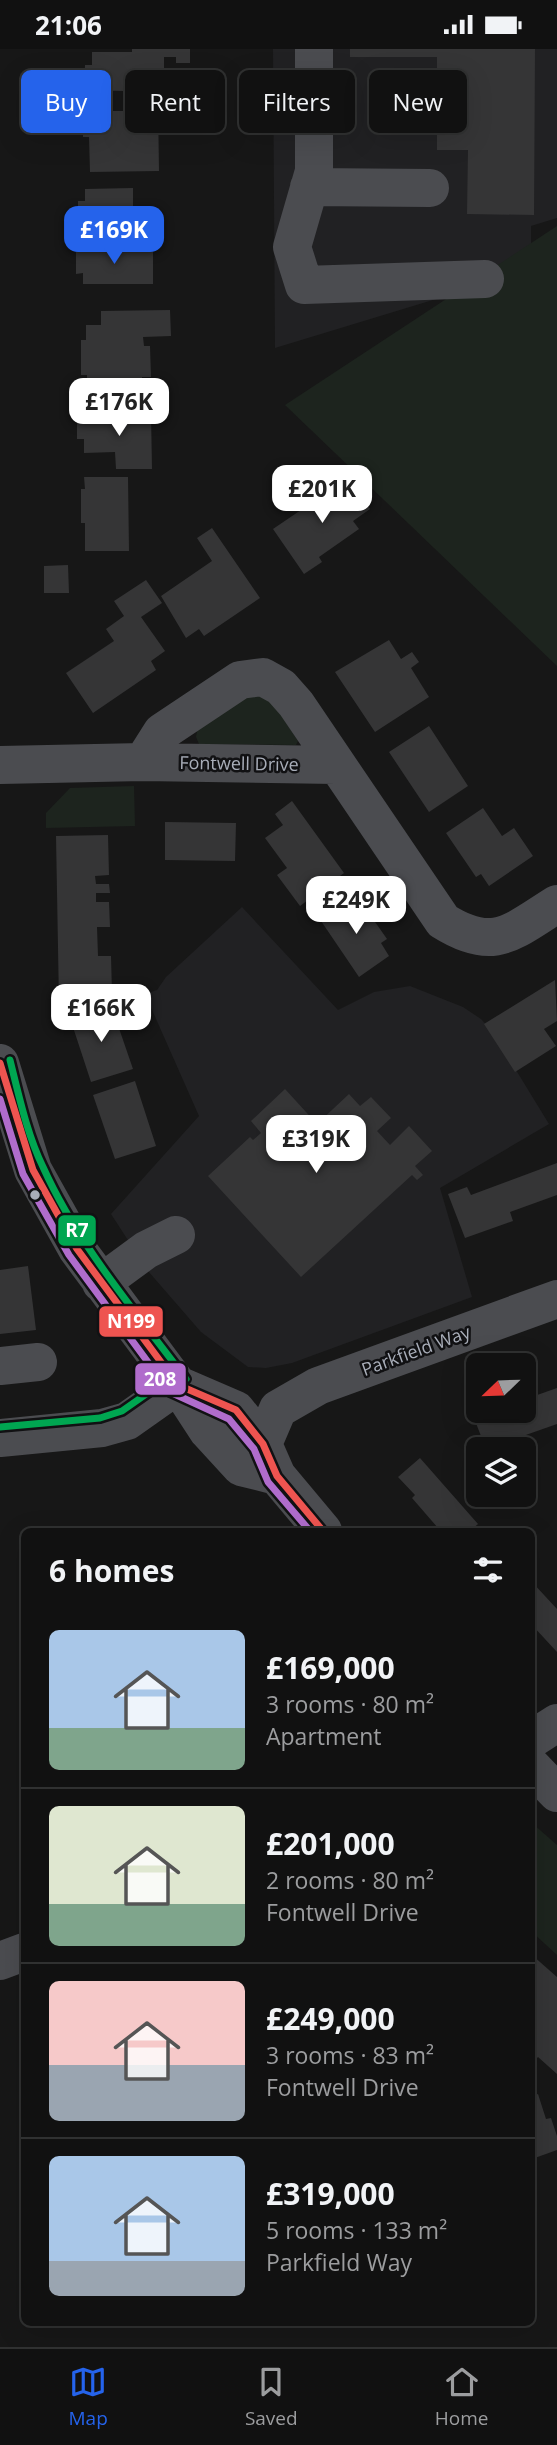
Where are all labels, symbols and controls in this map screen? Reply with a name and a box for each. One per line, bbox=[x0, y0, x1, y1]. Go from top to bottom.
text: 21:06 bbox=[35, 7, 102, 43]
chip: Buy bbox=[21, 70, 111, 133]
chip: Rent bbox=[125, 70, 225, 133]
chip: Filters bbox=[239, 70, 355, 133]
chip: New bbox=[369, 70, 467, 133]
pin: £169K bbox=[65, 207, 163, 266]
text: £169K bbox=[80, 213, 148, 245]
pin: £176K bbox=[70, 379, 168, 438]
text: £176K bbox=[85, 385, 153, 417]
pin: £201K bbox=[273, 465, 371, 525]
text: £201K bbox=[288, 472, 356, 504]
street label: Fontwell Drive bbox=[179, 750, 299, 776]
pin: £249K bbox=[307, 877, 405, 936]
text: £249K bbox=[322, 883, 390, 915]
pin: £166K bbox=[52, 985, 150, 1044]
text: £166K bbox=[67, 991, 135, 1023]
pin: £319K bbox=[267, 1115, 365, 1175]
text: £319K bbox=[282, 1122, 350, 1154]
unlabelled marker bbox=[28, 1188, 42, 1202]
line badge: R7 bbox=[57, 1214, 97, 1247]
text: R7 bbox=[65, 1217, 89, 1243]
line badge: N199 bbox=[98, 1305, 164, 1338]
text: N199 bbox=[107, 1308, 155, 1334]
street label: Parkfield Way bbox=[358, 1319, 474, 1381]
north arrow bbox=[466, 1353, 536, 1423]
map controls bbox=[466, 1353, 536, 1507]
line badge: 208 bbox=[134, 1362, 187, 1396]
text: 208 bbox=[144, 1366, 176, 1392]
button: layers bbox=[466, 1437, 536, 1507]
text: 6 homes bbox=[49, 1550, 174, 1591]
icon: filters bbox=[469, 1551, 507, 1589]
text: £169,000 bbox=[266, 1647, 395, 1688]
icon: home bbox=[105, 1658, 189, 1742]
text: 3 rooms · 80 m² bbox=[266, 1688, 434, 1720]
text: Apartment bbox=[266, 1720, 382, 1752]
text: £201,000 bbox=[266, 1823, 395, 1864]
icon: home bbox=[105, 1834, 189, 1918]
text: 2 rooms · 80 m² bbox=[266, 1864, 434, 1896]
text: Fontwell Drive bbox=[266, 1896, 419, 1928]
text: £249,000 bbox=[266, 1998, 395, 2039]
icon: home bbox=[105, 2009, 189, 2093]
text: 3 rooms · 83 m² bbox=[266, 2039, 434, 2071]
text: Fontwell Drive bbox=[266, 2071, 419, 2103]
text: £319,000 bbox=[266, 2173, 395, 2214]
icon: home bbox=[105, 2184, 189, 2268]
text: 5 rooms · 133 m² bbox=[266, 2214, 447, 2246]
text: Parkfield Way bbox=[266, 2246, 412, 2278]
tab: Map bbox=[69, 2363, 108, 2431]
tab: Saved bbox=[245, 2363, 298, 2431]
tab: Home bbox=[435, 2363, 488, 2431]

